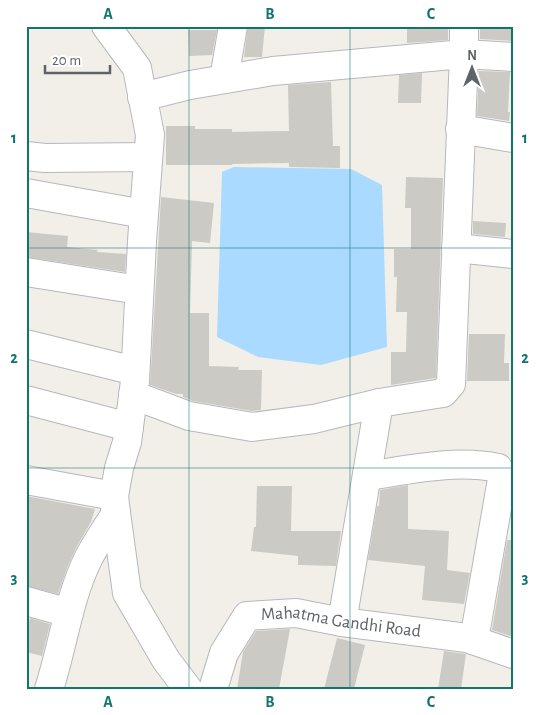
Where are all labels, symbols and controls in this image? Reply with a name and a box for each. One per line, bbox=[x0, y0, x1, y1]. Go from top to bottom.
text: A bbox=[103, 6, 113, 22]
text: B bbox=[265, 6, 275, 22]
text: C bbox=[427, 6, 436, 22]
scale bar bbox=[45, 42, 110, 74]
north arrow bbox=[446, 42, 496, 92]
text: N bbox=[467, 49, 477, 63]
text: 20 m bbox=[52, 53, 81, 68]
text: 1 bbox=[11, 130, 17, 146]
text: 1 bbox=[522, 130, 528, 146]
text: 2 bbox=[10, 350, 18, 366]
text: 2 bbox=[521, 350, 529, 366]
text: 3 bbox=[11, 570, 18, 586]
text: 3 bbox=[522, 570, 529, 586]
street label: Mahatma Gandhi Road bbox=[260, 604, 422, 641]
text: A bbox=[103, 694, 113, 710]
text: B bbox=[265, 694, 275, 710]
text: C bbox=[427, 694, 436, 710]

